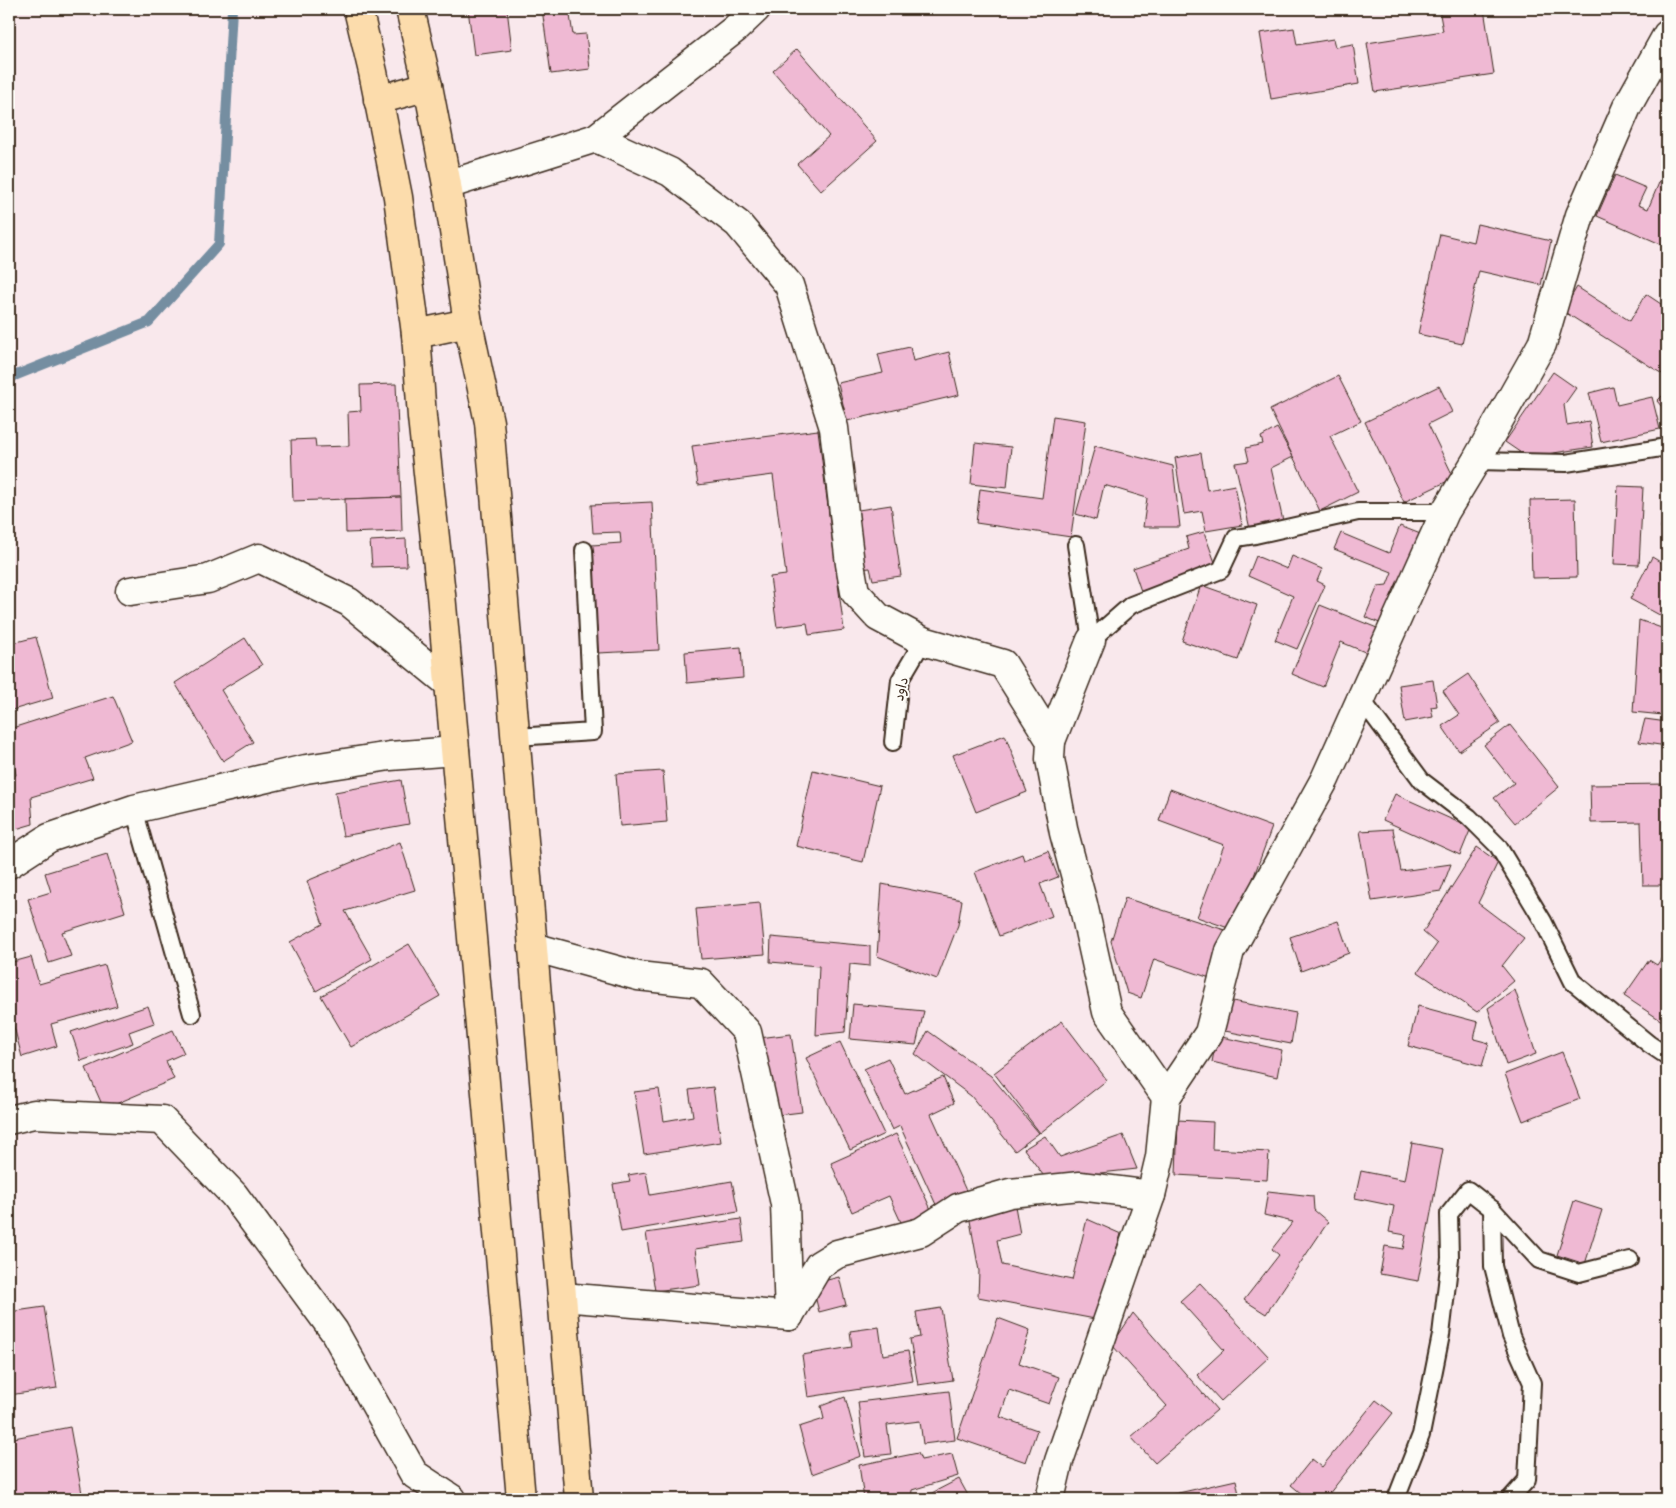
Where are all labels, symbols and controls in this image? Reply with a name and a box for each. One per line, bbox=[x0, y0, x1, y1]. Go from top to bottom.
street label: داود bbox=[890, 675, 912, 703]

